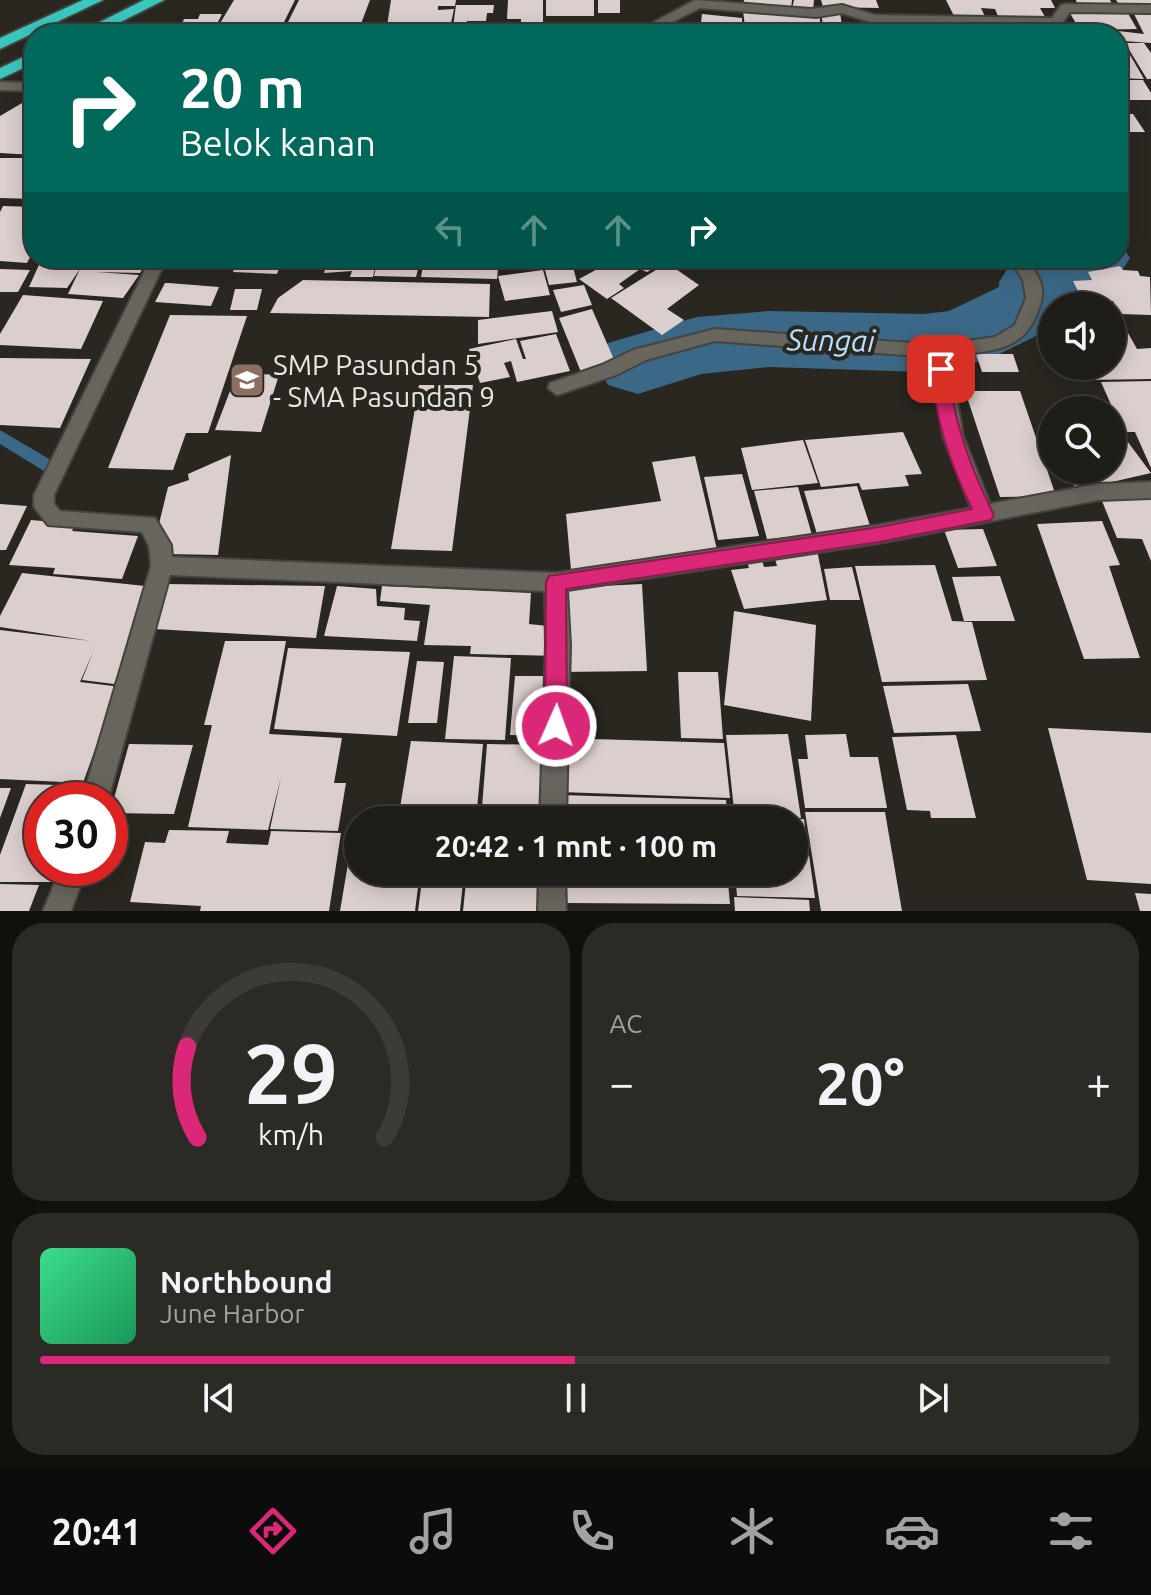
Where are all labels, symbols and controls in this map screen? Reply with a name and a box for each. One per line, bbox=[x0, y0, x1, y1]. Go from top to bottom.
icon: right bbox=[48, 56, 152, 160]
text: 20 m bbox=[180, 56, 305, 119]
text: Belok kanan bbox=[180, 122, 376, 163]
icon: left bbox=[428, 208, 472, 252]
icon: ahead bbox=[512, 208, 556, 252]
icon: ahead bbox=[596, 208, 640, 252]
icon: right bbox=[680, 208, 724, 252]
map controls bbox=[1038, 292, 1126, 484]
button: sound bbox=[1038, 292, 1126, 380]
water label: Sungai bbox=[786, 322, 877, 358]
pin bbox=[907, 335, 975, 403]
icon: arrive bbox=[919, 347, 963, 391]
place label: SMP Pasundan 5 - SMA Pasundan 9 bbox=[273, 349, 495, 412]
school or university icon: SMP Pasundan 5 - SMA Pasundan 9 bbox=[228, 361, 266, 399]
button: search bbox=[1038, 396, 1126, 484]
position arrow bbox=[514, 684, 598, 768]
speed limit sign: 30 bbox=[24, 782, 128, 886]
text: 20:42 · 1 mnt · 100 m bbox=[435, 829, 717, 863]
text: AC bbox=[610, 1009, 642, 1038]
text: 29 bbox=[244, 1026, 338, 1120]
text: 20° bbox=[816, 1049, 905, 1116]
text: − bbox=[610, 1058, 634, 1107]
text: + bbox=[1086, 1058, 1111, 1107]
text: km/h bbox=[258, 1118, 324, 1150]
text: Northbound bbox=[160, 1265, 332, 1299]
text: June Harbor bbox=[160, 1299, 304, 1328]
icon: previous bbox=[197, 1376, 241, 1420]
icon: pause bbox=[554, 1376, 598, 1420]
icon: next bbox=[911, 1376, 955, 1420]
icon: directions bbox=[245, 1503, 301, 1559]
icon: music bbox=[405, 1503, 461, 1559]
icon: phone bbox=[564, 1503, 620, 1559]
icon: climate bbox=[724, 1503, 780, 1559]
icon: car bbox=[884, 1503, 940, 1559]
icon: filters bbox=[1043, 1503, 1099, 1559]
text: 20:41 bbox=[52, 1511, 142, 1552]

